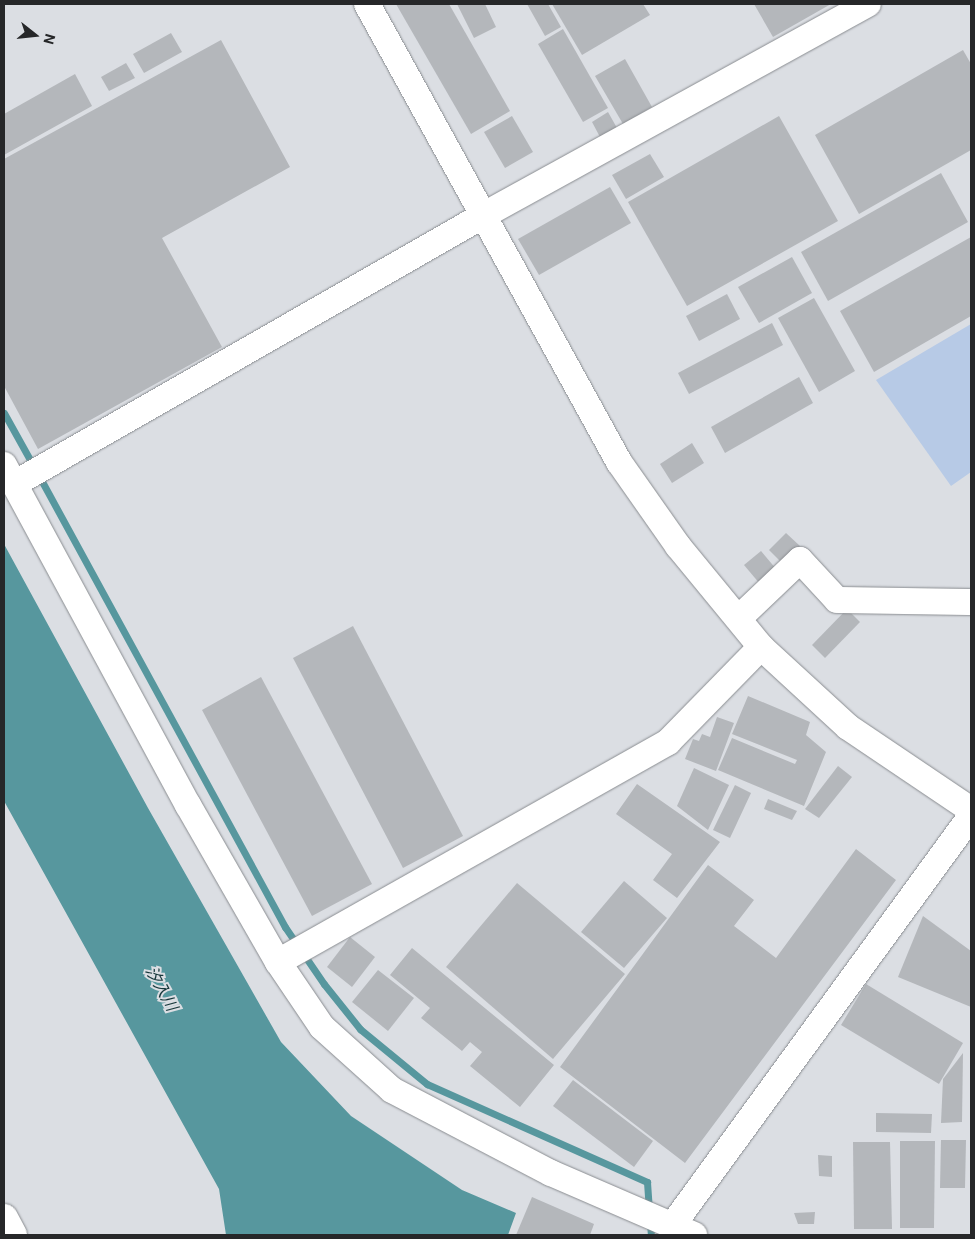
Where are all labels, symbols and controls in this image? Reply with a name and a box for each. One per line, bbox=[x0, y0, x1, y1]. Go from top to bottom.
north arrow bbox=[10, 10, 60, 60]
text: N bbox=[40, 32, 58, 46]
water label: 汐入川 bbox=[141, 963, 181, 1015]

